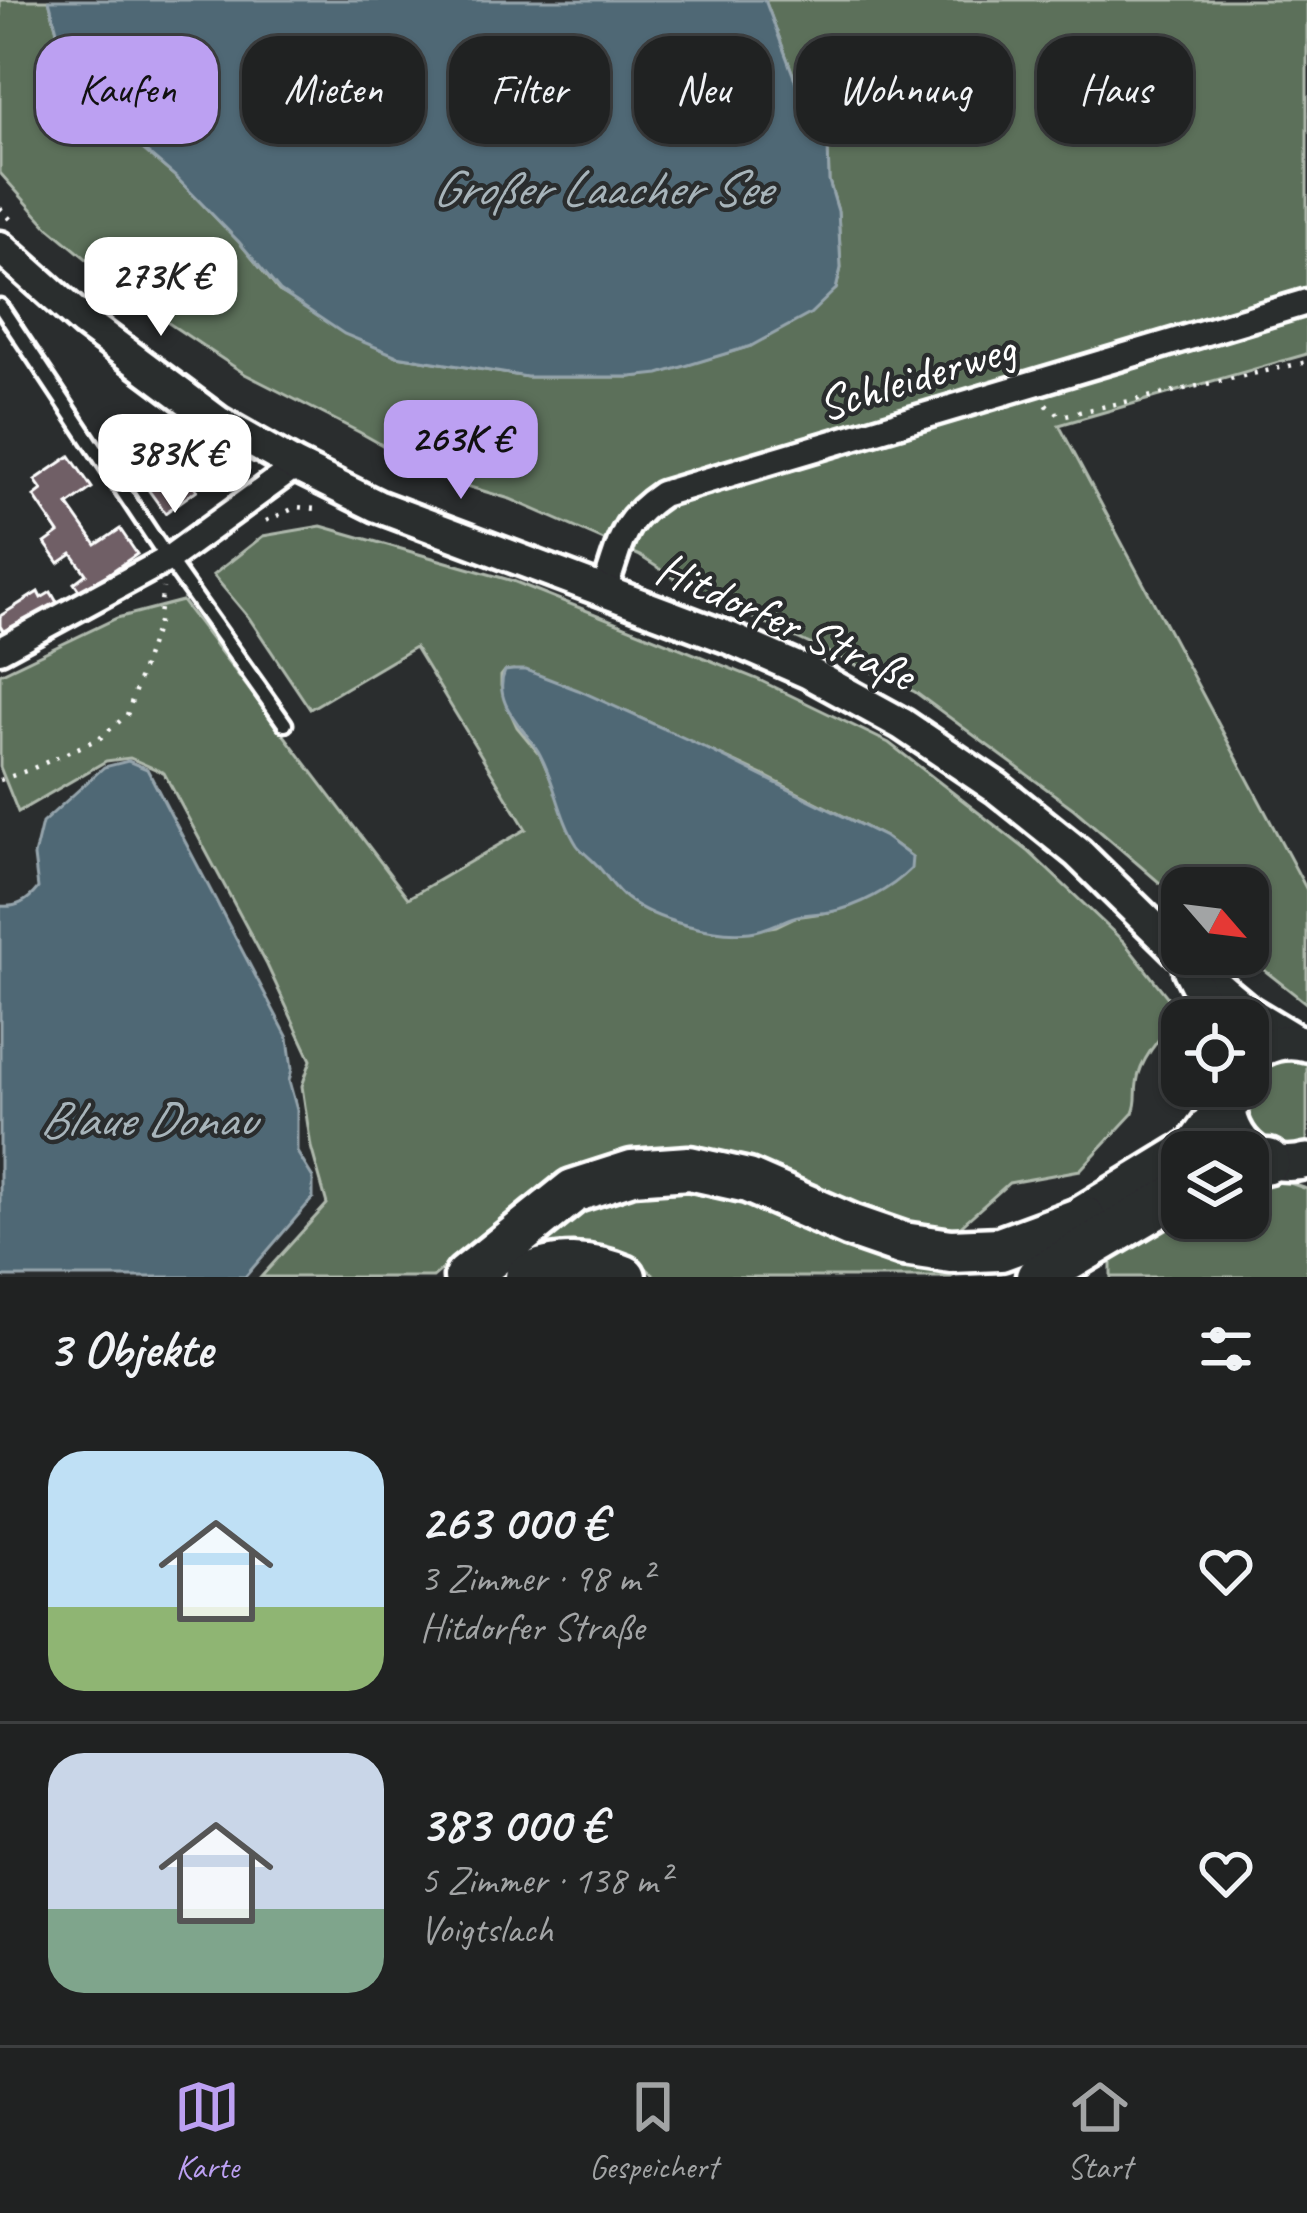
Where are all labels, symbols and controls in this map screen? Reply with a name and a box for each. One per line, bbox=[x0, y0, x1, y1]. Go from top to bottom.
chip: Kaufen bbox=[36, 36, 218, 144]
chip: Mieten bbox=[242, 36, 425, 144]
chip: Filter bbox=[449, 36, 610, 144]
chip: Neu bbox=[634, 36, 772, 144]
chip: Wohnung bbox=[796, 36, 1013, 144]
chip: Haus bbox=[1037, 36, 1193, 144]
water label: Großer Laacher See bbox=[432, 156, 777, 220]
pin: 273K € bbox=[63, 237, 259, 339]
text: 273K € bbox=[111, 251, 211, 300]
street label: Schleiderweg bbox=[810, 317, 1024, 434]
pin: 263K € bbox=[363, 400, 559, 502]
pin: 383K € bbox=[77, 414, 273, 516]
text: 263K € bbox=[411, 414, 511, 463]
text: 383K € bbox=[125, 428, 225, 477]
street label: Hitdorfer Straße bbox=[647, 537, 927, 706]
north arrow bbox=[1161, 867, 1269, 975]
map controls bbox=[1161, 867, 1269, 1239]
button: locate bbox=[1161, 999, 1269, 1107]
water label: Blaue Donau bbox=[39, 1087, 262, 1151]
button: layers bbox=[1161, 1131, 1269, 1239]
icon: filters bbox=[1193, 1316, 1259, 1382]
text: 3 Objekte bbox=[48, 1317, 213, 1381]
text: 263 000 € bbox=[420, 1490, 606, 1554]
icon: home bbox=[144, 1499, 288, 1643]
icon: heart bbox=[1193, 1538, 1259, 1604]
text: 3 Zimmer · 98 m² bbox=[420, 1554, 652, 1603]
text: Hitdorfer Straße bbox=[420, 1603, 644, 1652]
text: 383 000 € bbox=[420, 1792, 605, 1856]
icon: home bbox=[144, 1801, 288, 1945]
icon: heart bbox=[1193, 1840, 1259, 1906]
text: 5 Zimmer · 138 m² bbox=[420, 1856, 670, 1905]
text: Voigtslach bbox=[420, 1905, 553, 1954]
tab: Karte bbox=[174, 2074, 240, 2188]
tab: Gespeichert bbox=[589, 2074, 718, 2188]
tab: Start bbox=[1067, 2074, 1133, 2188]

